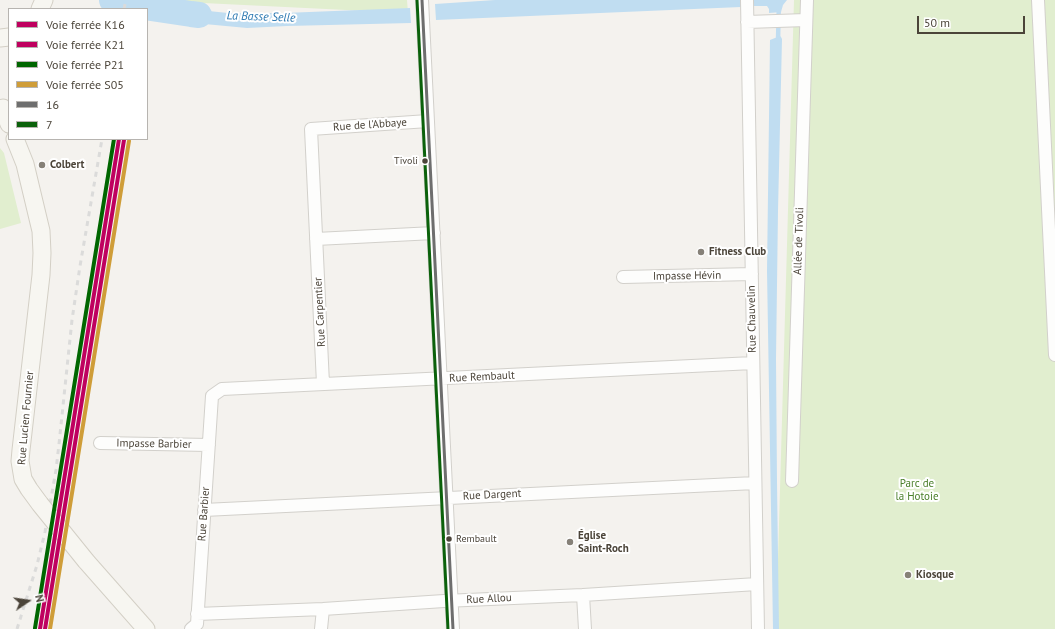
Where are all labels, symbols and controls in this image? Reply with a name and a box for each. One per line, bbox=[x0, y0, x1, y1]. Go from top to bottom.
legend bbox=[8, 8, 148, 140]
scale bar bbox=[919, 8, 1027, 34]
water label: La Basse Selle bbox=[226, 9, 296, 25]
text: 50 m bbox=[924, 15, 950, 30]
text: Voie ferrée K16 bbox=[46, 17, 125, 32]
text: Voie ferrée K21 bbox=[46, 37, 125, 52]
text: Voie ferrée P21 bbox=[46, 57, 124, 72]
text: Voie ferrée S05 bbox=[46, 77, 124, 92]
text: 16 bbox=[46, 97, 59, 112]
street label: Rue de l'Abbaye bbox=[333, 116, 407, 134]
text: 7 bbox=[46, 117, 53, 132]
place label: Tivoli bbox=[394, 155, 418, 167]
marker: Tivoli bbox=[420, 156, 430, 166]
place label: Colbert bbox=[50, 158, 84, 172]
marker: Colbert bbox=[37, 160, 47, 170]
street label: Allée de Tivoli bbox=[791, 207, 807, 275]
place label: Fitness Club bbox=[709, 245, 766, 259]
marker: Fitness Club bbox=[696, 247, 706, 257]
street label: Impasse Hévin bbox=[653, 269, 721, 283]
street label: Rue Carpentier bbox=[312, 277, 328, 347]
street label: Rue Chauvelin bbox=[745, 285, 759, 353]
street label: Rue Rembault bbox=[449, 369, 515, 385]
street label: Rue Lucien Fournier bbox=[15, 370, 37, 466]
street label: Impasse Barbier bbox=[116, 437, 192, 451]
park label: Parc de la Hotoie bbox=[896, 477, 938, 503]
street label: Rue Barbier bbox=[196, 486, 212, 542]
street label: Rue Dargent bbox=[462, 487, 522, 503]
place label: Église Saint-Roch bbox=[578, 529, 629, 555]
place label: Rembault bbox=[456, 533, 497, 545]
marker: Rembault bbox=[444, 534, 454, 544]
marker: Église Saint-Roch bbox=[565, 537, 575, 547]
place label: Kiosque bbox=[916, 568, 954, 582]
marker: Kiosque bbox=[903, 570, 913, 580]
north arrow bbox=[8, 581, 48, 621]
street label: Rue Allou bbox=[466, 591, 512, 607]
text: N bbox=[32, 593, 47, 603]

